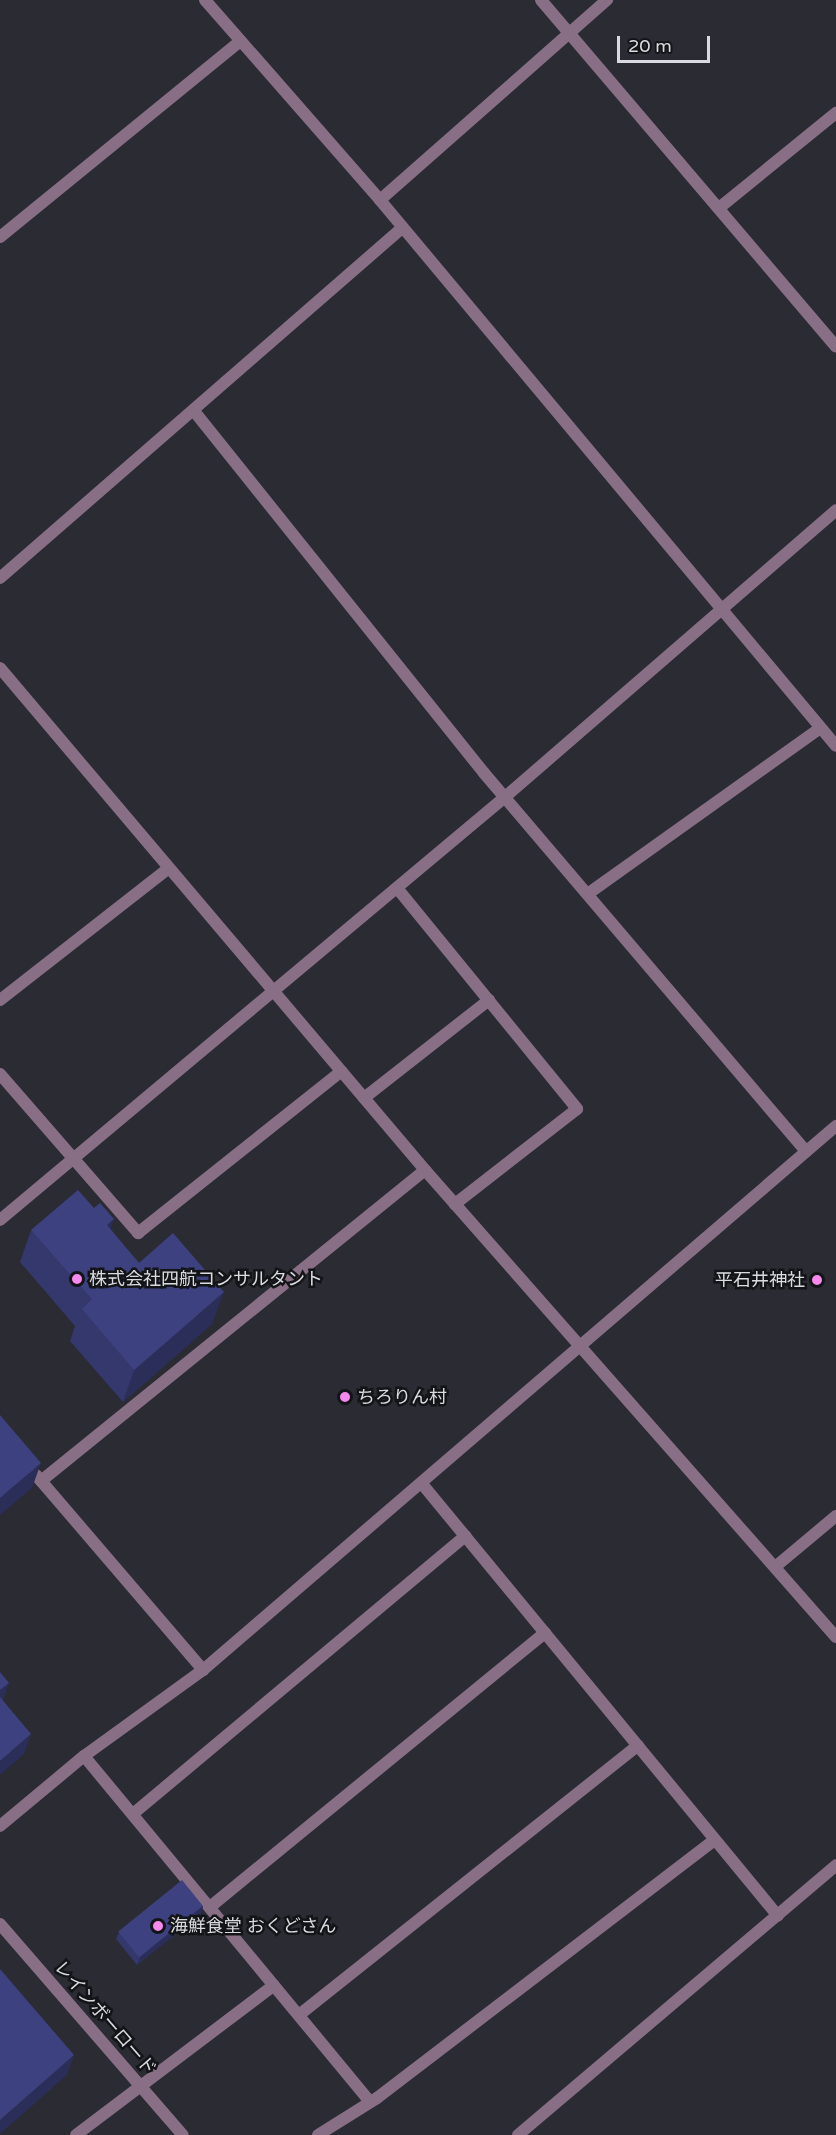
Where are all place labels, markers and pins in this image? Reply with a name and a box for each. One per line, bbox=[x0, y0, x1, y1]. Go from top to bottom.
place label: 株式会社四航コンサルタント bbox=[89, 1268, 323, 1290]
place label: 平石井神社 bbox=[715, 1269, 805, 1291]
marker: 株式会社四航コンサルタント bbox=[70, 1272, 84, 1286]
marker: 平石井神社 bbox=[810, 1273, 824, 1287]
place label: ちろりん村 bbox=[357, 1386, 447, 1408]
marker: ちろりん村 bbox=[338, 1390, 352, 1404]
place label: 海鮮食堂 おくどさん bbox=[170, 1915, 337, 1937]
marker: 海鮮食堂 おくどさん bbox=[151, 1919, 165, 1933]

